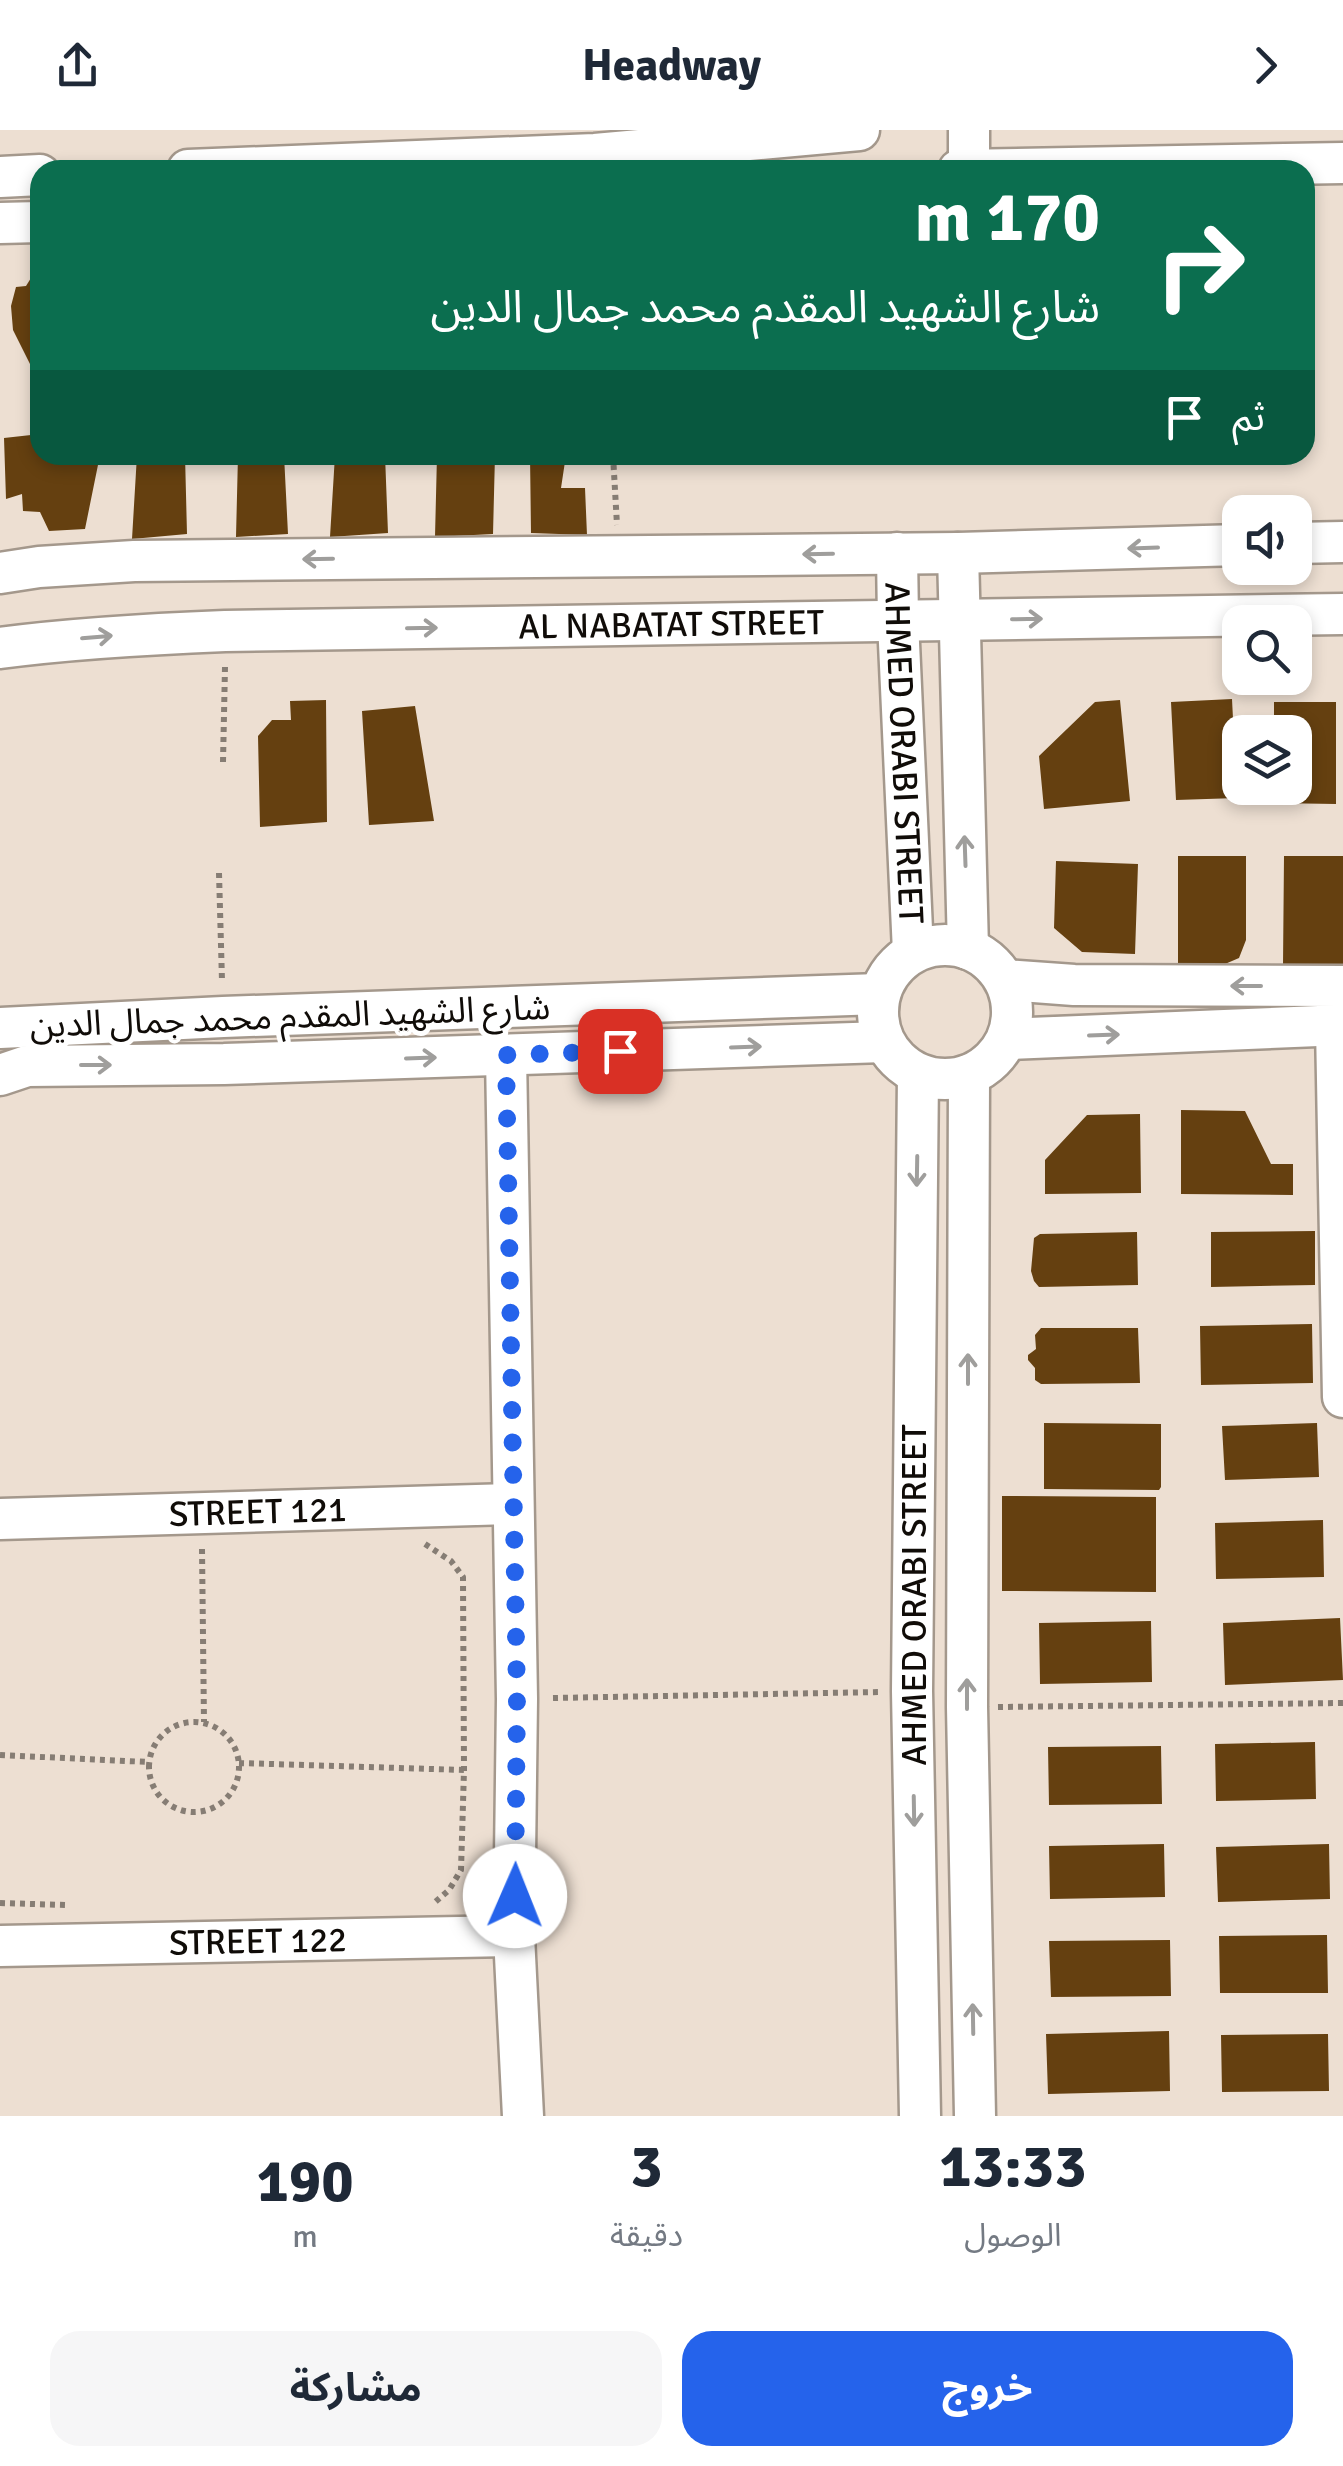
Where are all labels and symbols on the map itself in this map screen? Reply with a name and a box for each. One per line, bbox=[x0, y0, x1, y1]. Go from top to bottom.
one-way arrow bbox=[1127, 538, 1159, 557]
one-way arrow bbox=[802, 544, 834, 563]
one-way arrow bbox=[302, 550, 334, 568]
street label: AHMED ORABI STREET bbox=[875, 582, 933, 925]
street label: AL NABATAT STREET bbox=[518, 601, 824, 649]
one-way arrow bbox=[1010, 609, 1042, 628]
one-way arrow bbox=[404, 618, 437, 638]
one-way arrow bbox=[80, 628, 112, 647]
one-way arrow bbox=[956, 836, 975, 868]
one-way arrow bbox=[1230, 976, 1262, 996]
street label: شارع الشهيد المقدم محمد جمال الدين bbox=[29, 986, 551, 1051]
pin bbox=[578, 1009, 663, 1094]
one-way arrow bbox=[1088, 1025, 1120, 1044]
one-way arrow bbox=[729, 1037, 761, 1056]
one-way arrow bbox=[404, 1048, 436, 1067]
one-way arrow bbox=[80, 1056, 112, 1074]
one-way arrow bbox=[908, 1155, 927, 1187]
one-way arrow bbox=[958, 1353, 978, 1386]
street label: AHMED ORABI STREET bbox=[893, 1424, 936, 1766]
street label: STREET 121 bbox=[168, 1488, 348, 1536]
one-way arrow bbox=[958, 1678, 976, 1710]
one-way arrow bbox=[905, 1795, 924, 1827]
position arrow bbox=[463, 1844, 567, 1948]
street label: STREET 122 bbox=[169, 1918, 347, 1965]
one-way arrow bbox=[964, 2003, 982, 2036]

